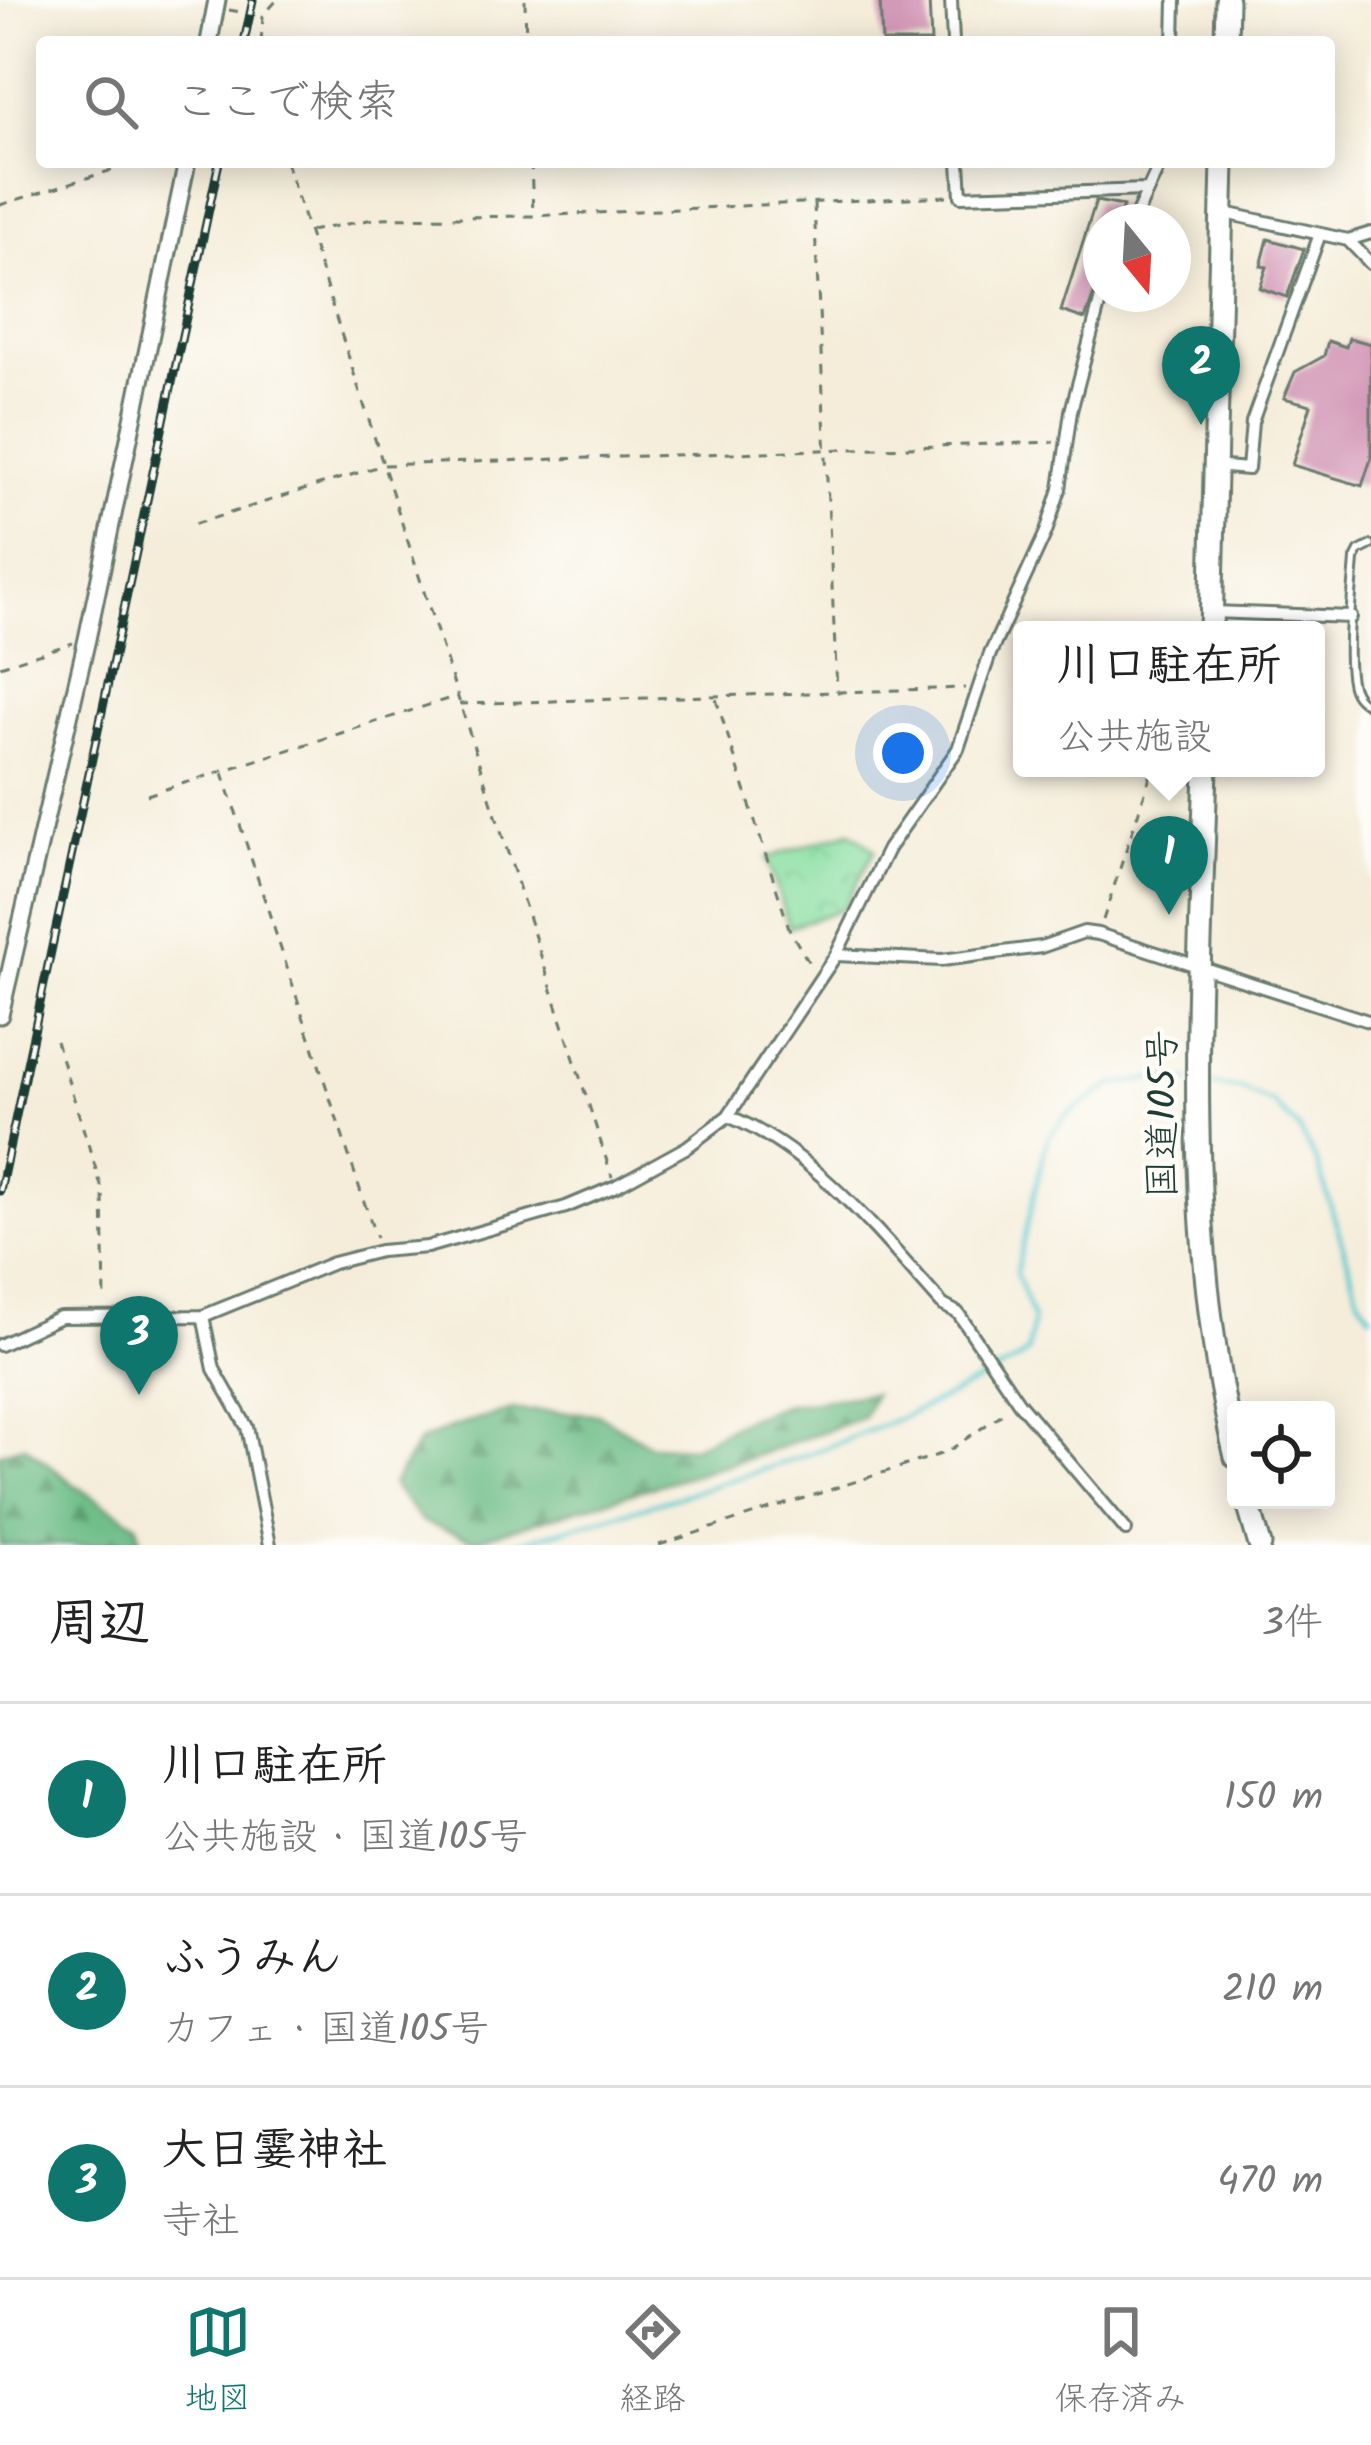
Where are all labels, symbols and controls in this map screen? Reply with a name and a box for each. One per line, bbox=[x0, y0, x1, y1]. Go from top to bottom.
search box bbox=[36, 36, 1335, 168]
text: ここで検索 bbox=[174, 68, 399, 140]
icon: search bbox=[78, 69, 144, 135]
north arrow bbox=[1083, 204, 1191, 312]
pin: 2 bbox=[1162, 326, 1240, 425]
popup bbox=[1013, 621, 1325, 777]
text: 川口駐在所 bbox=[1056, 632, 1282, 704]
text: 公共施設 bbox=[1056, 708, 1213, 770]
your location bbox=[873, 723, 933, 783]
pin: 1 bbox=[1130, 816, 1208, 915]
street label: 国道105号 bbox=[1134, 1029, 1196, 1199]
pin: 3 bbox=[100, 1296, 178, 1395]
map controls bbox=[1227, 1401, 1335, 1509]
button: locate bbox=[1227, 1401, 1335, 1509]
text: 周辺 bbox=[48, 1585, 150, 1666]
text: 3件 bbox=[1262, 1594, 1323, 1656]
text: 川口駐在所 bbox=[162, 1732, 387, 1804]
text: 1 bbox=[81, 1768, 93, 1830]
text: 150 m bbox=[1224, 1768, 1323, 1830]
text: 公共施設 · 国道105号 bbox=[162, 1808, 528, 1870]
text: ふうみん bbox=[162, 1924, 342, 1996]
text: 2 bbox=[76, 1960, 98, 2022]
text: 210 m bbox=[1222, 1960, 1323, 2022]
text: カフェ · 国道105号 bbox=[162, 2000, 489, 2062]
text: 大日霎神社 bbox=[162, 2116, 387, 2188]
text: 3 bbox=[76, 2152, 98, 2214]
text: 470 m bbox=[1217, 2152, 1323, 2214]
text: 寺社 bbox=[162, 2192, 240, 2254]
tab: 地図 bbox=[185, 2299, 251, 2427]
tab: 経路 bbox=[620, 2299, 686, 2427]
tab: 保存済み bbox=[1055, 2299, 1187, 2427]

